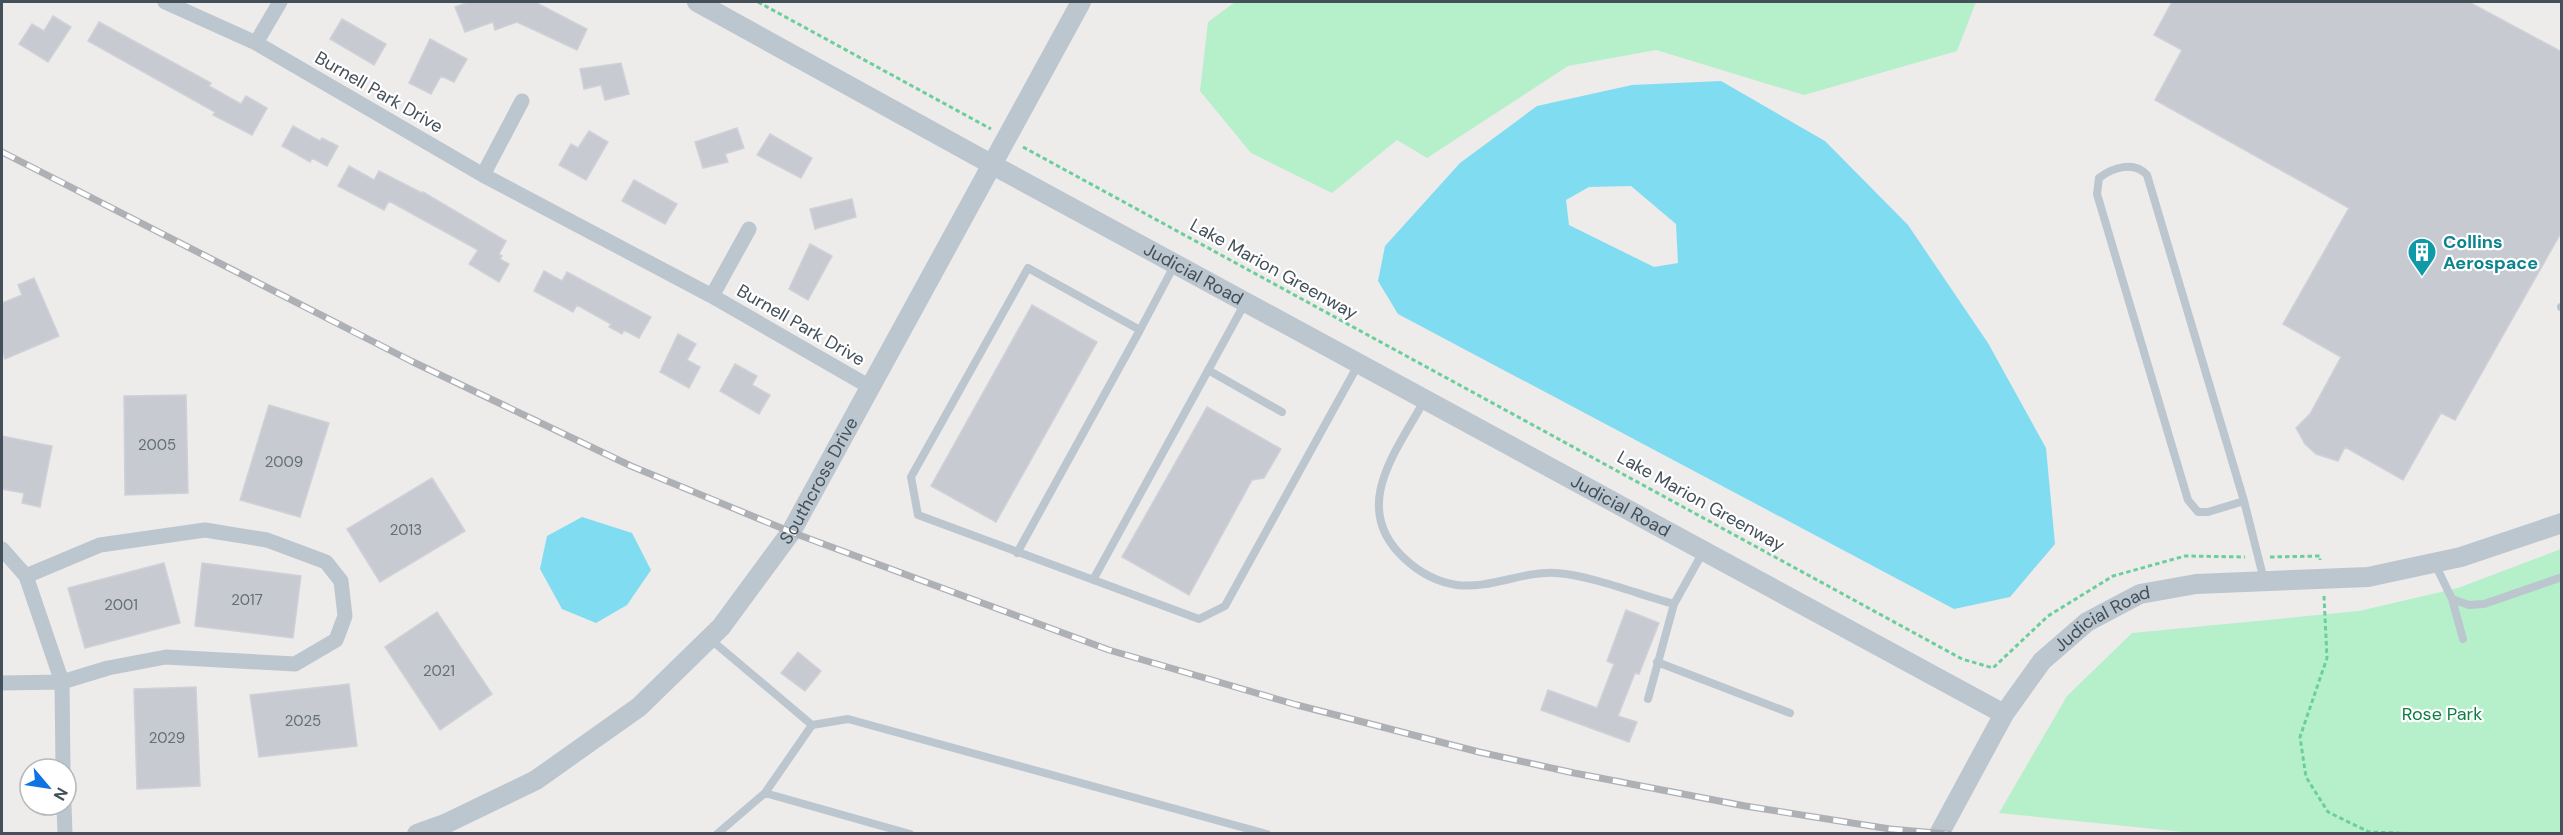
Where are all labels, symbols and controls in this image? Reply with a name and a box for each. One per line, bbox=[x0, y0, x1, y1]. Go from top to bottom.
street label: Burnell Park Drive bbox=[311, 46, 447, 138]
street label: Lake Marion Greenway bbox=[1186, 213, 1362, 325]
place label: Collins Aerospace bbox=[2443, 230, 2538, 275]
building icon: Collins Aerospace bbox=[2406, 236, 2438, 278]
street label: Judicial Road bbox=[1139, 237, 1248, 311]
street label: Burnell Park Drive bbox=[733, 279, 869, 371]
street label: Southcross Drive bbox=[774, 413, 864, 549]
house number: 2005 bbox=[138, 435, 176, 455]
street label: Lake Marion Greenway bbox=[1613, 445, 1789, 557]
house number: 2009 bbox=[265, 452, 303, 472]
street label: Judicial Road bbox=[1566, 469, 1675, 543]
house number: 2013 bbox=[390, 520, 422, 540]
street label: Judicial Road bbox=[2049, 580, 2152, 657]
house number: 2017 bbox=[231, 590, 263, 610]
house number: 2001 bbox=[104, 595, 138, 615]
house number: 2021 bbox=[423, 661, 455, 681]
park label: Rose Park bbox=[2402, 702, 2482, 726]
house number: 2025 bbox=[285, 711, 321, 731]
house number: 2029 bbox=[149, 728, 185, 748]
north arrow bbox=[18, 757, 78, 817]
text: N bbox=[49, 784, 73, 804]

